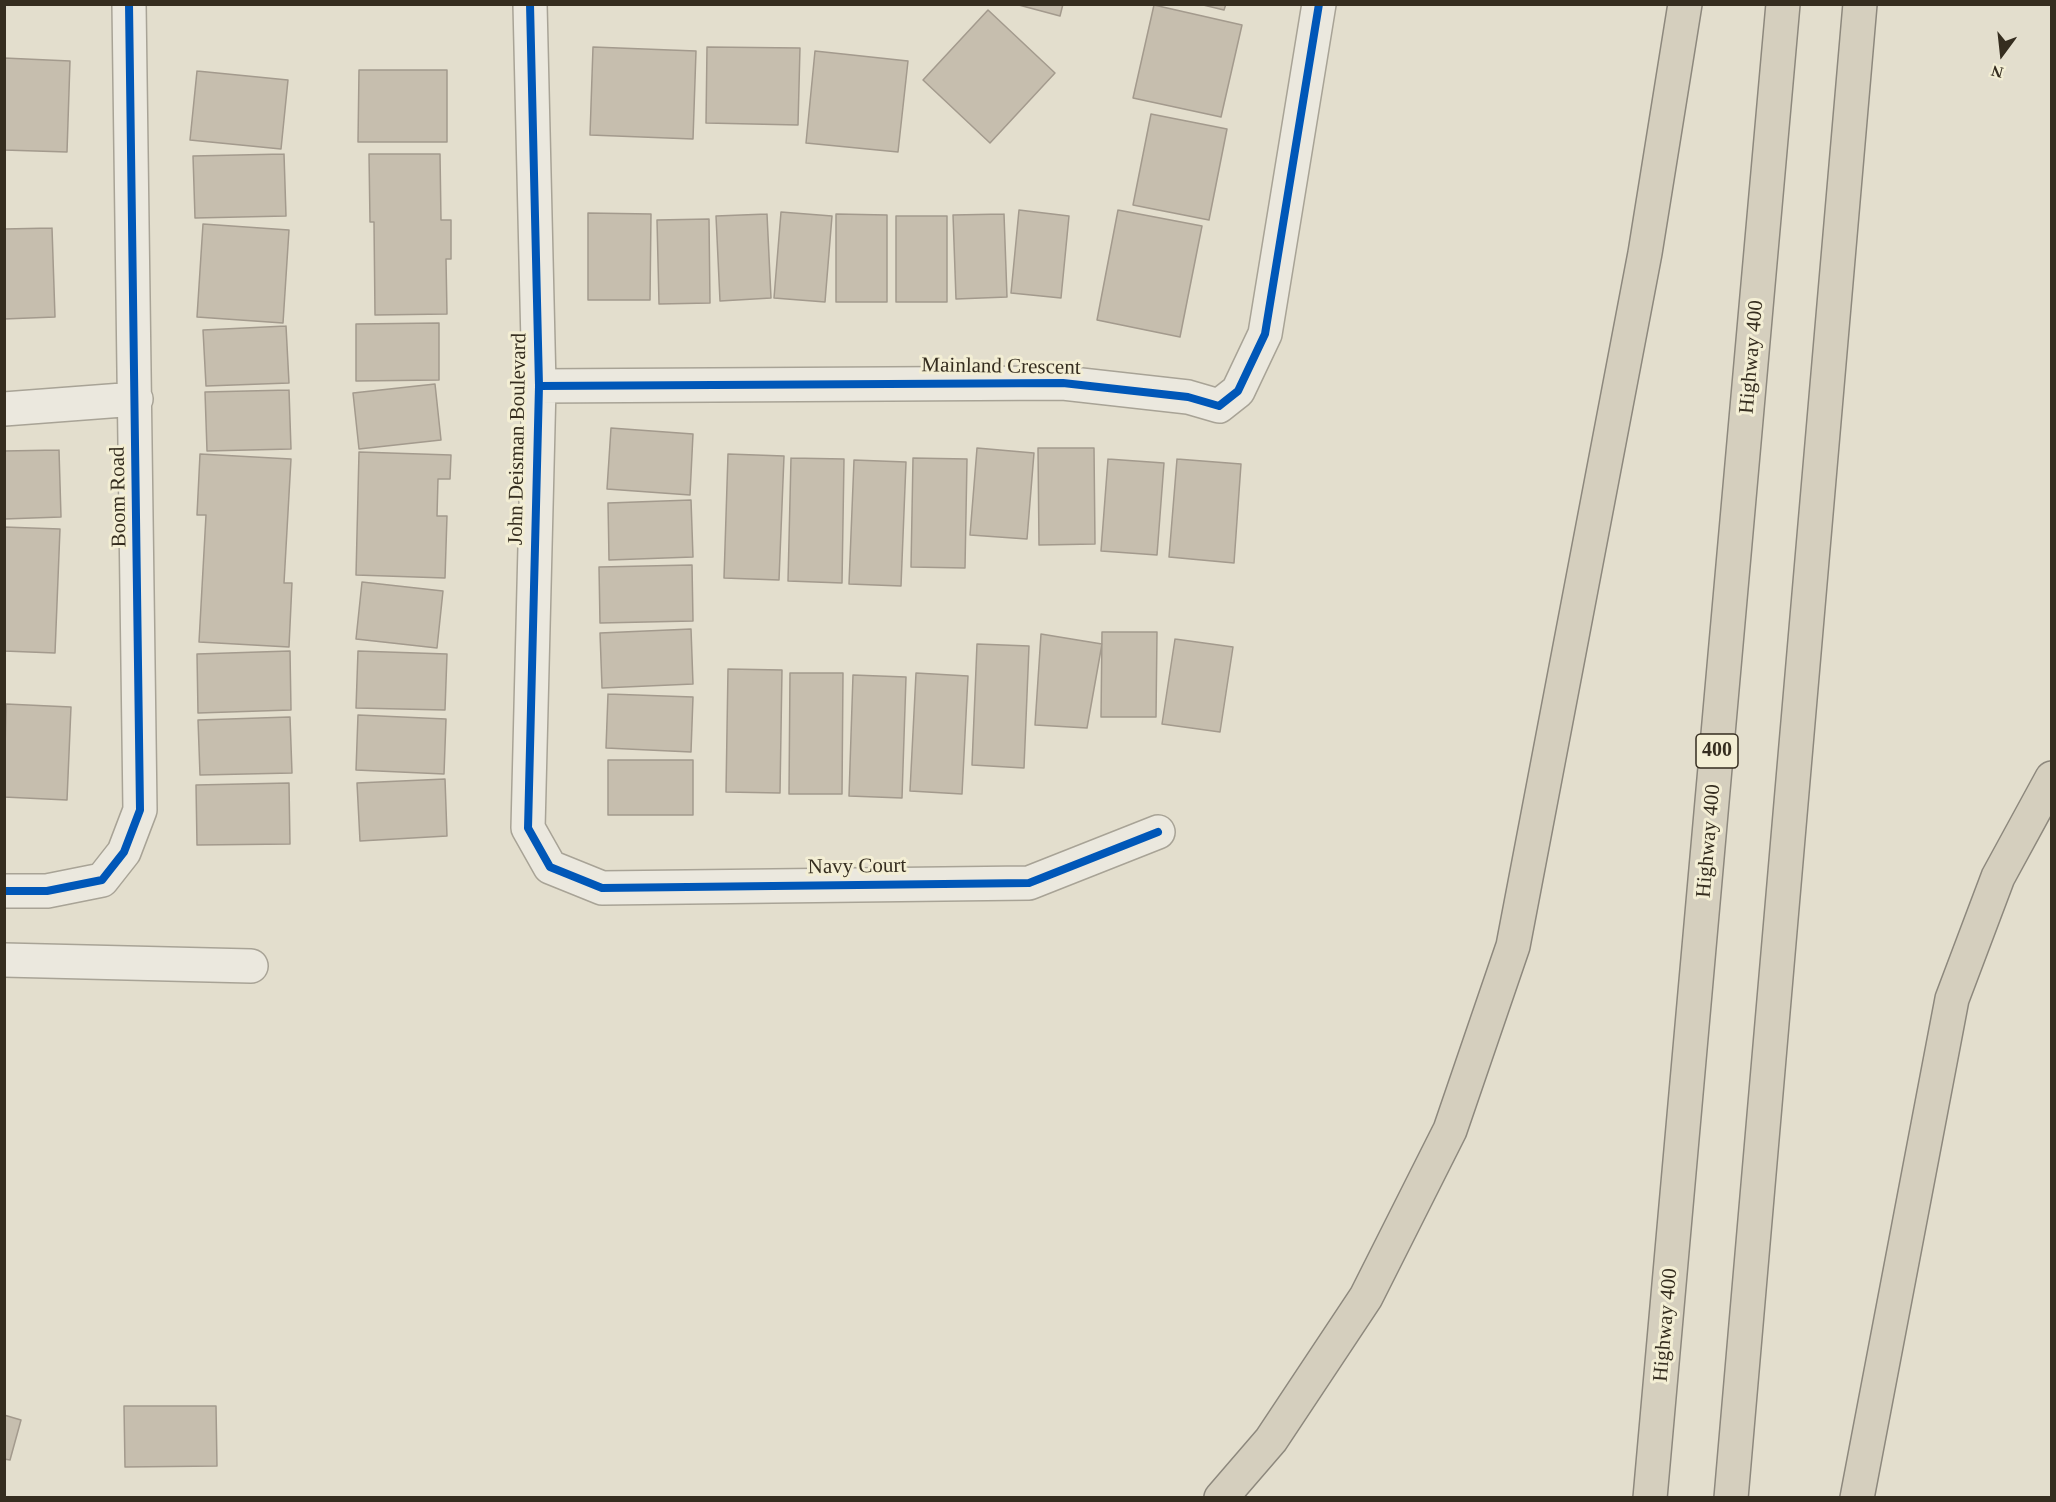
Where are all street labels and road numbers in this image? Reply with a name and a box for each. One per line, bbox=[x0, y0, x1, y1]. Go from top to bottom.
street label: Highway 400 bbox=[1734, 299, 1770, 415]
street label: John Deisman Boulevard bbox=[504, 333, 532, 545]
street label: Mainland Crescent bbox=[921, 353, 1081, 381]
street label: Boom Road bbox=[106, 446, 132, 548]
road number: 400 bbox=[1696, 734, 1738, 768]
street label: Highway 400 bbox=[1691, 783, 1727, 899]
street label: Navy Court bbox=[808, 854, 906, 880]
street label: Highway 400 bbox=[1648, 1267, 1684, 1383]

